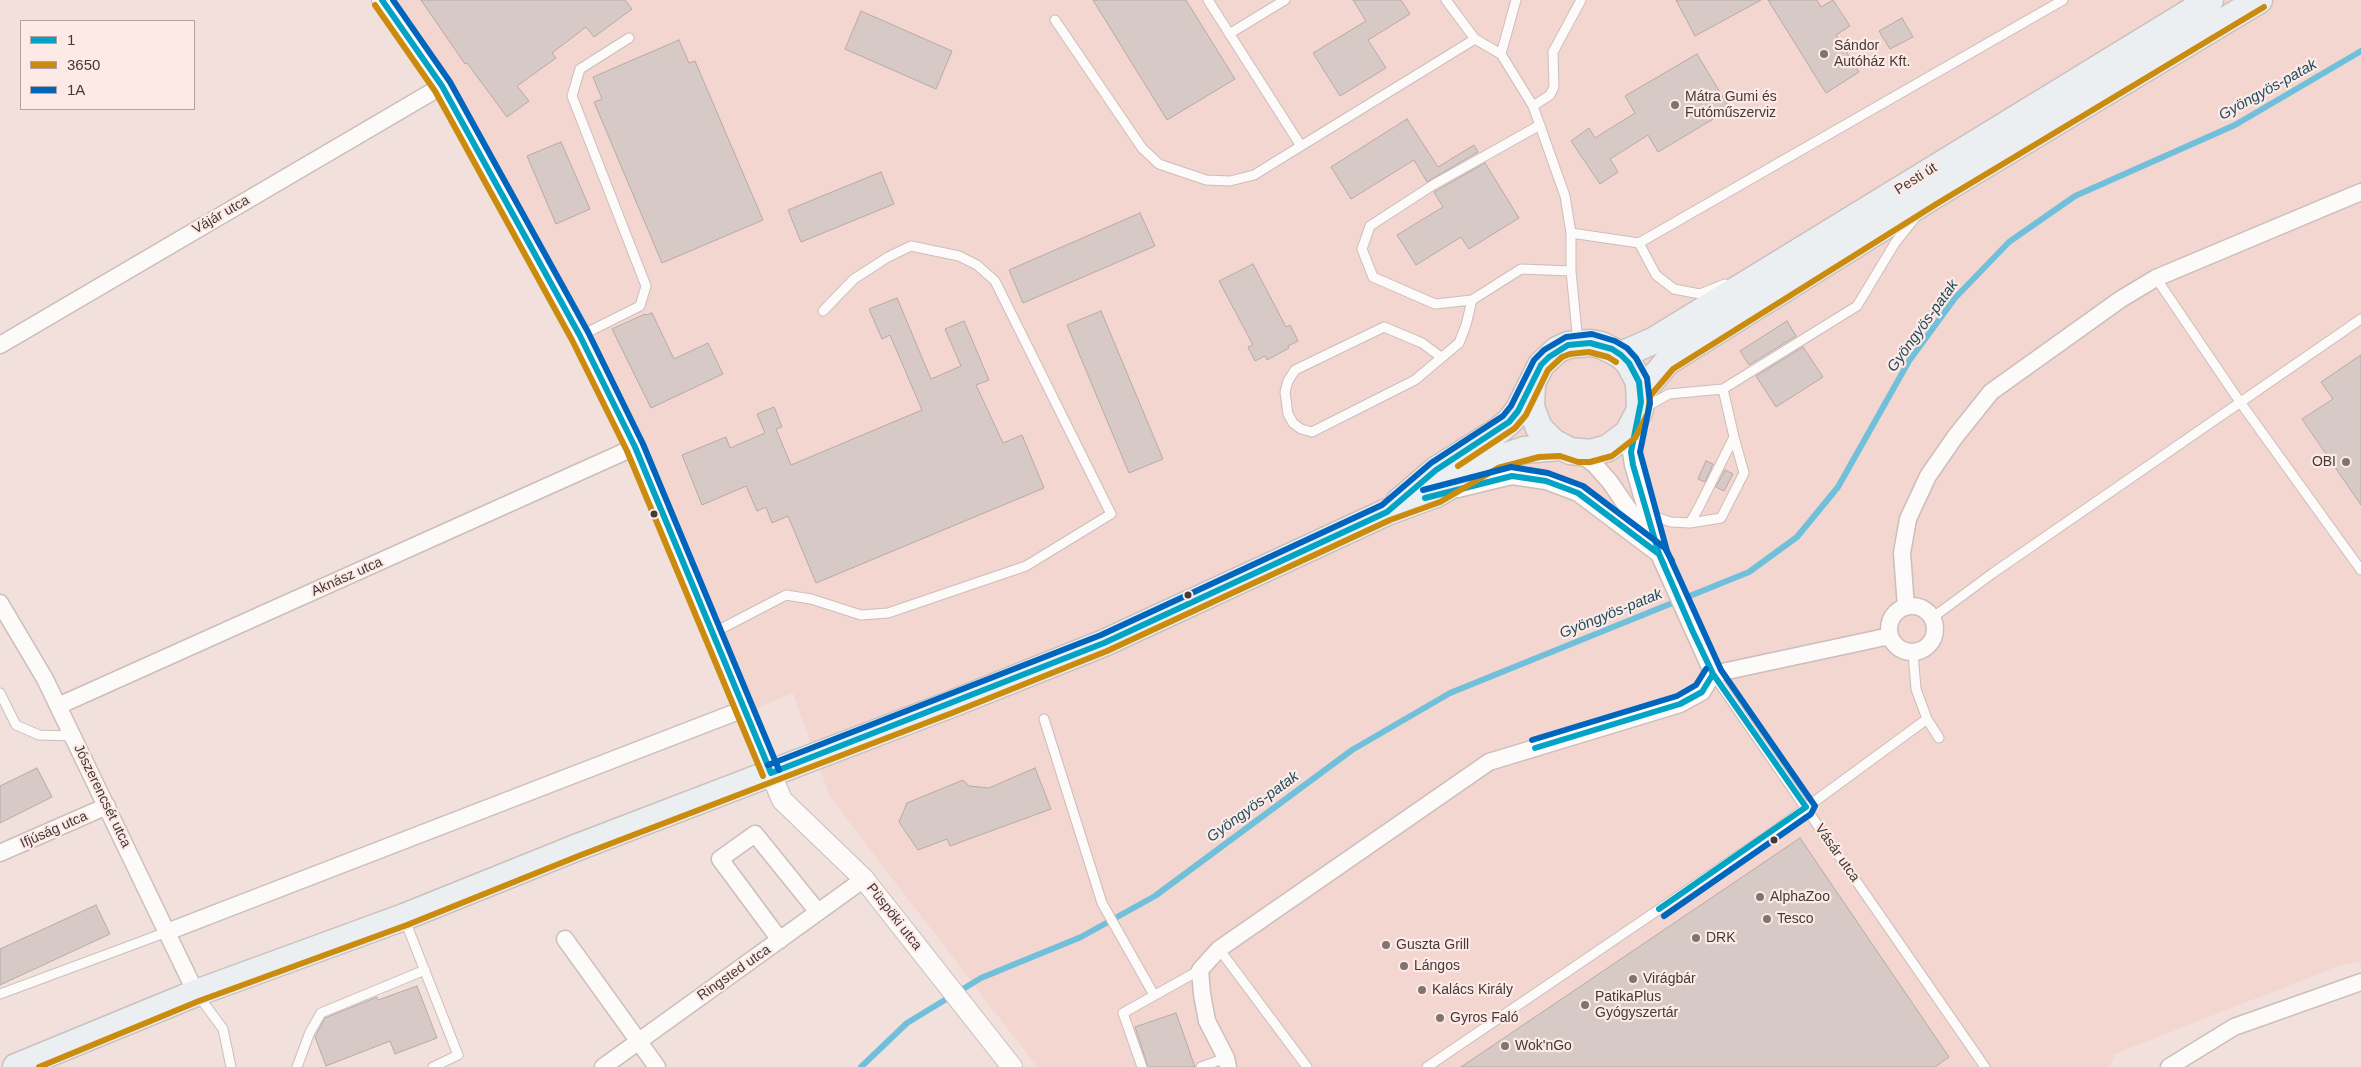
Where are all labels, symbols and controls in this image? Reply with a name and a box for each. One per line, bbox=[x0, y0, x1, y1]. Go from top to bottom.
legend bbox=[20, 20, 195, 110]
text: 1 bbox=[67, 31, 75, 48]
place label: Sándor Autóház Kft. bbox=[1834, 38, 1910, 70]
marker: Sándor Autóház Kft. bbox=[1818, 48, 1830, 60]
text: 3650 bbox=[67, 56, 100, 73]
water label: Gyöngyös-patak bbox=[2216, 56, 2320, 124]
text: 1A bbox=[67, 81, 85, 98]
place label: Mátra Gumi és Futóműszerviz bbox=[1685, 89, 1777, 121]
marker: Mátra Gumi és Futóműszerviz bbox=[1669, 99, 1681, 111]
street label: Pesti út bbox=[1892, 160, 1940, 198]
street label: Vájár utca bbox=[190, 192, 252, 238]
water label: Gyöngyös-patak bbox=[1884, 277, 1962, 375]
place label: OBI bbox=[2312, 454, 2336, 470]
marker: OBI bbox=[2340, 456, 2352, 468]
unlabelled marker bbox=[649, 509, 659, 519]
street label: Aknász utca bbox=[309, 554, 385, 600]
water label: Gyöngyös-patak bbox=[1557, 585, 1665, 643]
unlabelled marker bbox=[1183, 590, 1193, 600]
street label: Jószerencsét utca bbox=[70, 742, 134, 850]
water label: Gyöngyös-patak bbox=[1204, 768, 1302, 846]
street label: Ifjúság utca bbox=[18, 808, 90, 852]
street label: Vásár utca bbox=[1811, 821, 1863, 885]
unlabelled marker bbox=[1769, 835, 1779, 845]
street label: Püspöki utca bbox=[863, 880, 925, 954]
place label: AlphaZoo bbox=[1770, 889, 1830, 905]
marker: AlphaZoo bbox=[1754, 891, 1766, 903]
place label: Tesco bbox=[1777, 911, 1814, 927]
marker: Tesco bbox=[1761, 913, 1773, 925]
place label: DRK bbox=[1706, 930, 1736, 946]
marker: DRK bbox=[1690, 932, 1702, 944]
place label: Guszta Grill bbox=[1396, 937, 1469, 953]
marker: Guszta Grill bbox=[1380, 939, 1392, 951]
street label: Ringsted utca bbox=[694, 942, 774, 1004]
place label: Lángos bbox=[1414, 958, 1460, 974]
marker: Lángos bbox=[1398, 960, 1410, 972]
place label: Virágbár bbox=[1643, 971, 1696, 987]
marker: Virágbár bbox=[1627, 973, 1639, 985]
place label: Kalács Király bbox=[1432, 982, 1513, 998]
marker: Kalács Király bbox=[1416, 984, 1428, 996]
place label: PatikaPlus Gyógyszertár bbox=[1595, 989, 1678, 1022]
marker: PatikaPlus Gyógyszertár bbox=[1579, 999, 1591, 1011]
place label: Gyros Faló bbox=[1450, 1010, 1518, 1026]
marker: Gyros Faló bbox=[1434, 1012, 1446, 1024]
place label: Wok'nGo bbox=[1515, 1038, 1572, 1054]
marker: Wok'nGo bbox=[1499, 1040, 1511, 1052]

